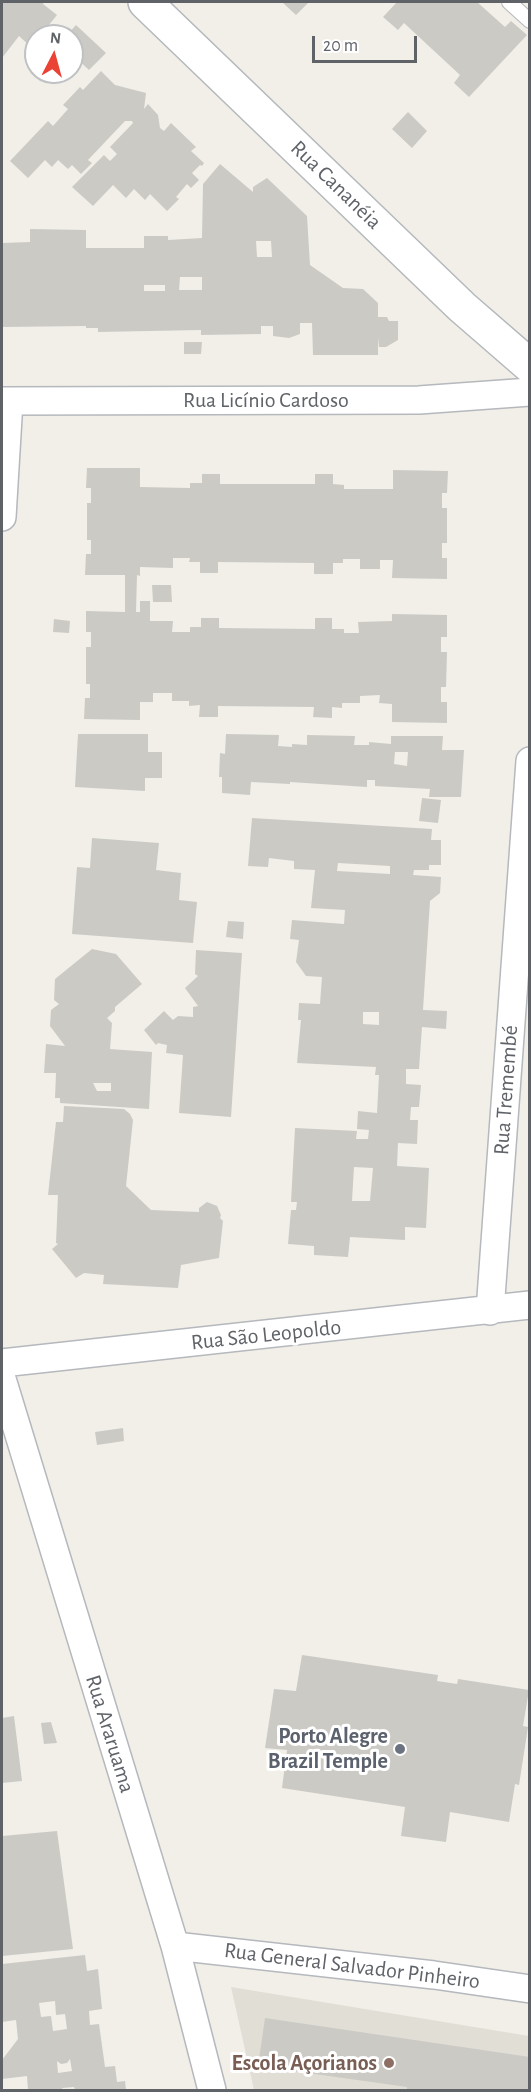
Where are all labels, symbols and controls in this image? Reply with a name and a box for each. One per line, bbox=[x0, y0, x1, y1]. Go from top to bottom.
north arrow bbox=[24, 24, 84, 84]
scale bar bbox=[315, 24, 420, 62]
text: N bbox=[49, 30, 62, 47]
text: 20 m bbox=[323, 37, 358, 55]
street label: Rua Cananéia bbox=[285, 135, 387, 235]
street label: Rua Licínio Cardoso bbox=[183, 387, 349, 413]
street label: Rua Tremembé bbox=[488, 1024, 524, 1156]
street label: Rua São Leopoldo bbox=[190, 1314, 342, 1356]
street label: Rua Araruama bbox=[80, 1672, 140, 1796]
place label: Porto Alegre Brazil Temple bbox=[268, 1723, 388, 1774]
marker: Porto Alegre Brazil Temple bbox=[393, 1742, 407, 1756]
street label: Rua General Salvador Pinheiro bbox=[223, 1937, 481, 1995]
place label: Escola Açorianos bbox=[231, 2050, 377, 2076]
marker: Escola Açorianos bbox=[382, 2056, 396, 2070]

